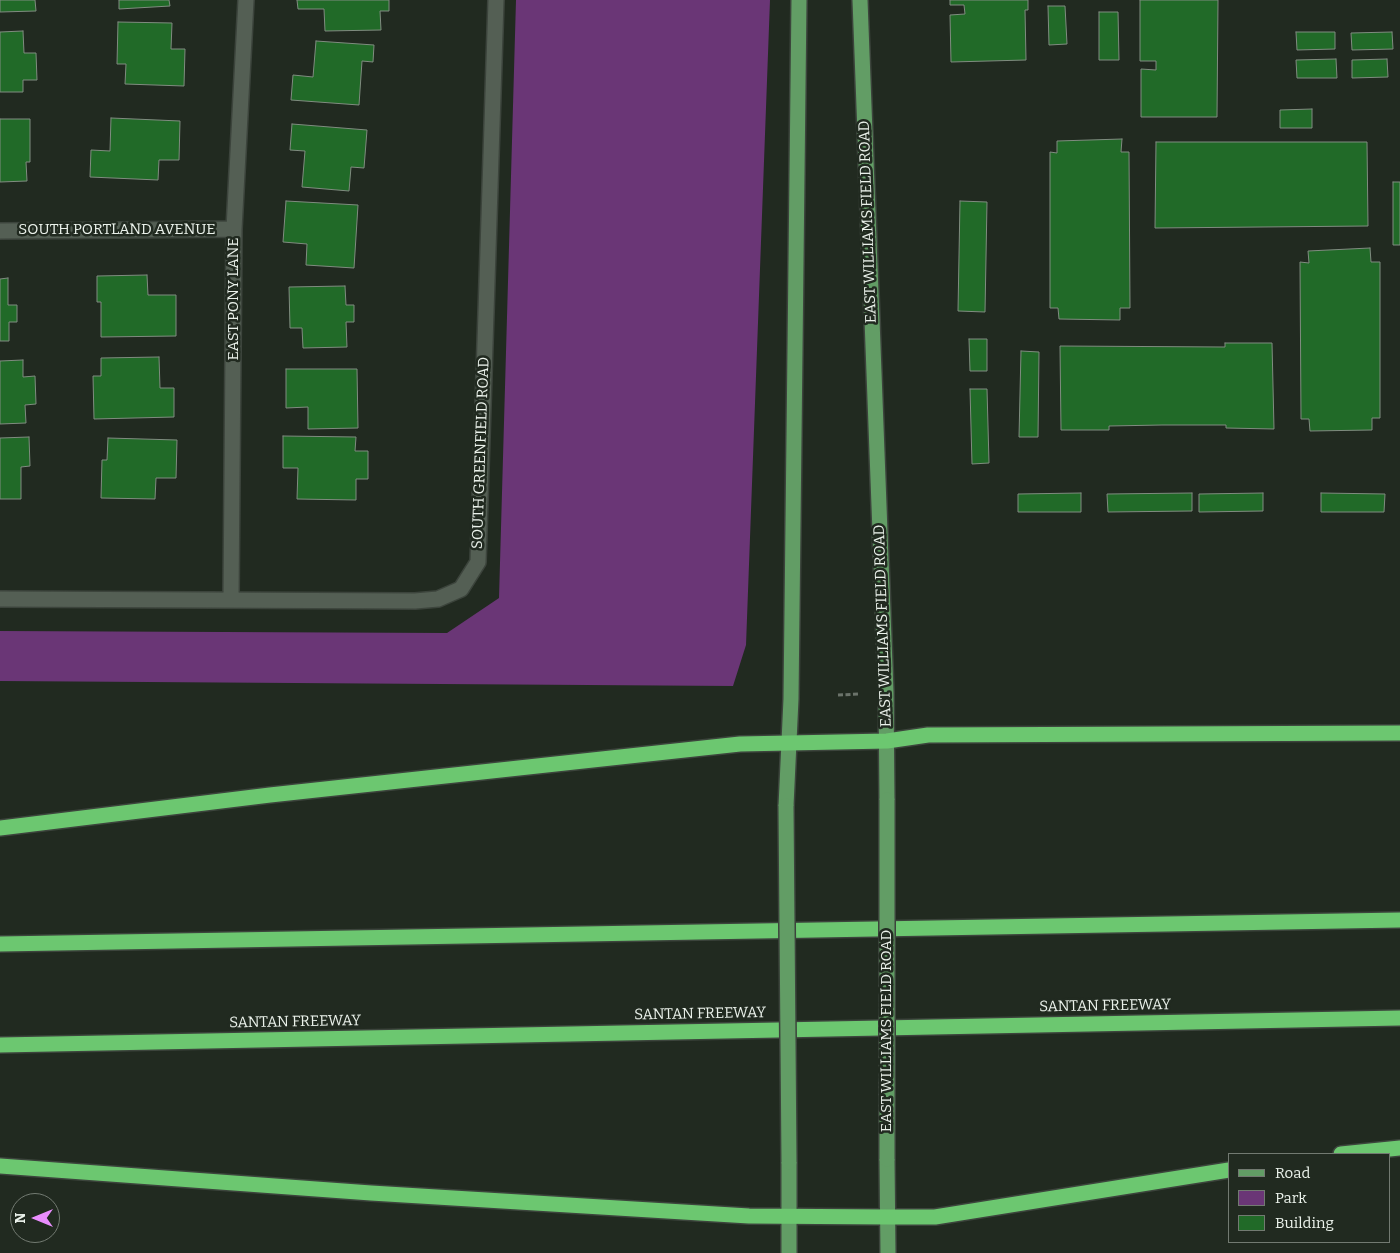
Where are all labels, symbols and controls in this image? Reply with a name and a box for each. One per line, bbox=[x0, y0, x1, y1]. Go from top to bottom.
street label: EAST WILLIAMS FIELD ROAD bbox=[855, 120, 881, 324]
street label: SOUTH PORTLAND AVENUE bbox=[18, 221, 216, 239]
street label: EAST PONY LANE bbox=[225, 237, 243, 361]
street label: SOUTH GREENFIELD ROAD bbox=[469, 357, 493, 549]
street label: EAST WILLIAMS FIELD ROAD bbox=[870, 524, 896, 728]
street label: EAST WILLIAMS FIELD ROAD bbox=[878, 930, 896, 1132]
street label: SANTAN FREEWAY bbox=[1039, 996, 1171, 1016]
street label: SANTAN FREEWAY bbox=[634, 1004, 766, 1024]
street label: SANTAN FREEWAY bbox=[229, 1012, 361, 1032]
legend bbox=[1228, 1153, 1390, 1243]
text: Road bbox=[1275, 1164, 1310, 1182]
text: Park bbox=[1275, 1189, 1307, 1207]
north arrow bbox=[10, 1193, 60, 1243]
text: N bbox=[12, 1213, 29, 1223]
text: Building bbox=[1275, 1214, 1334, 1232]

